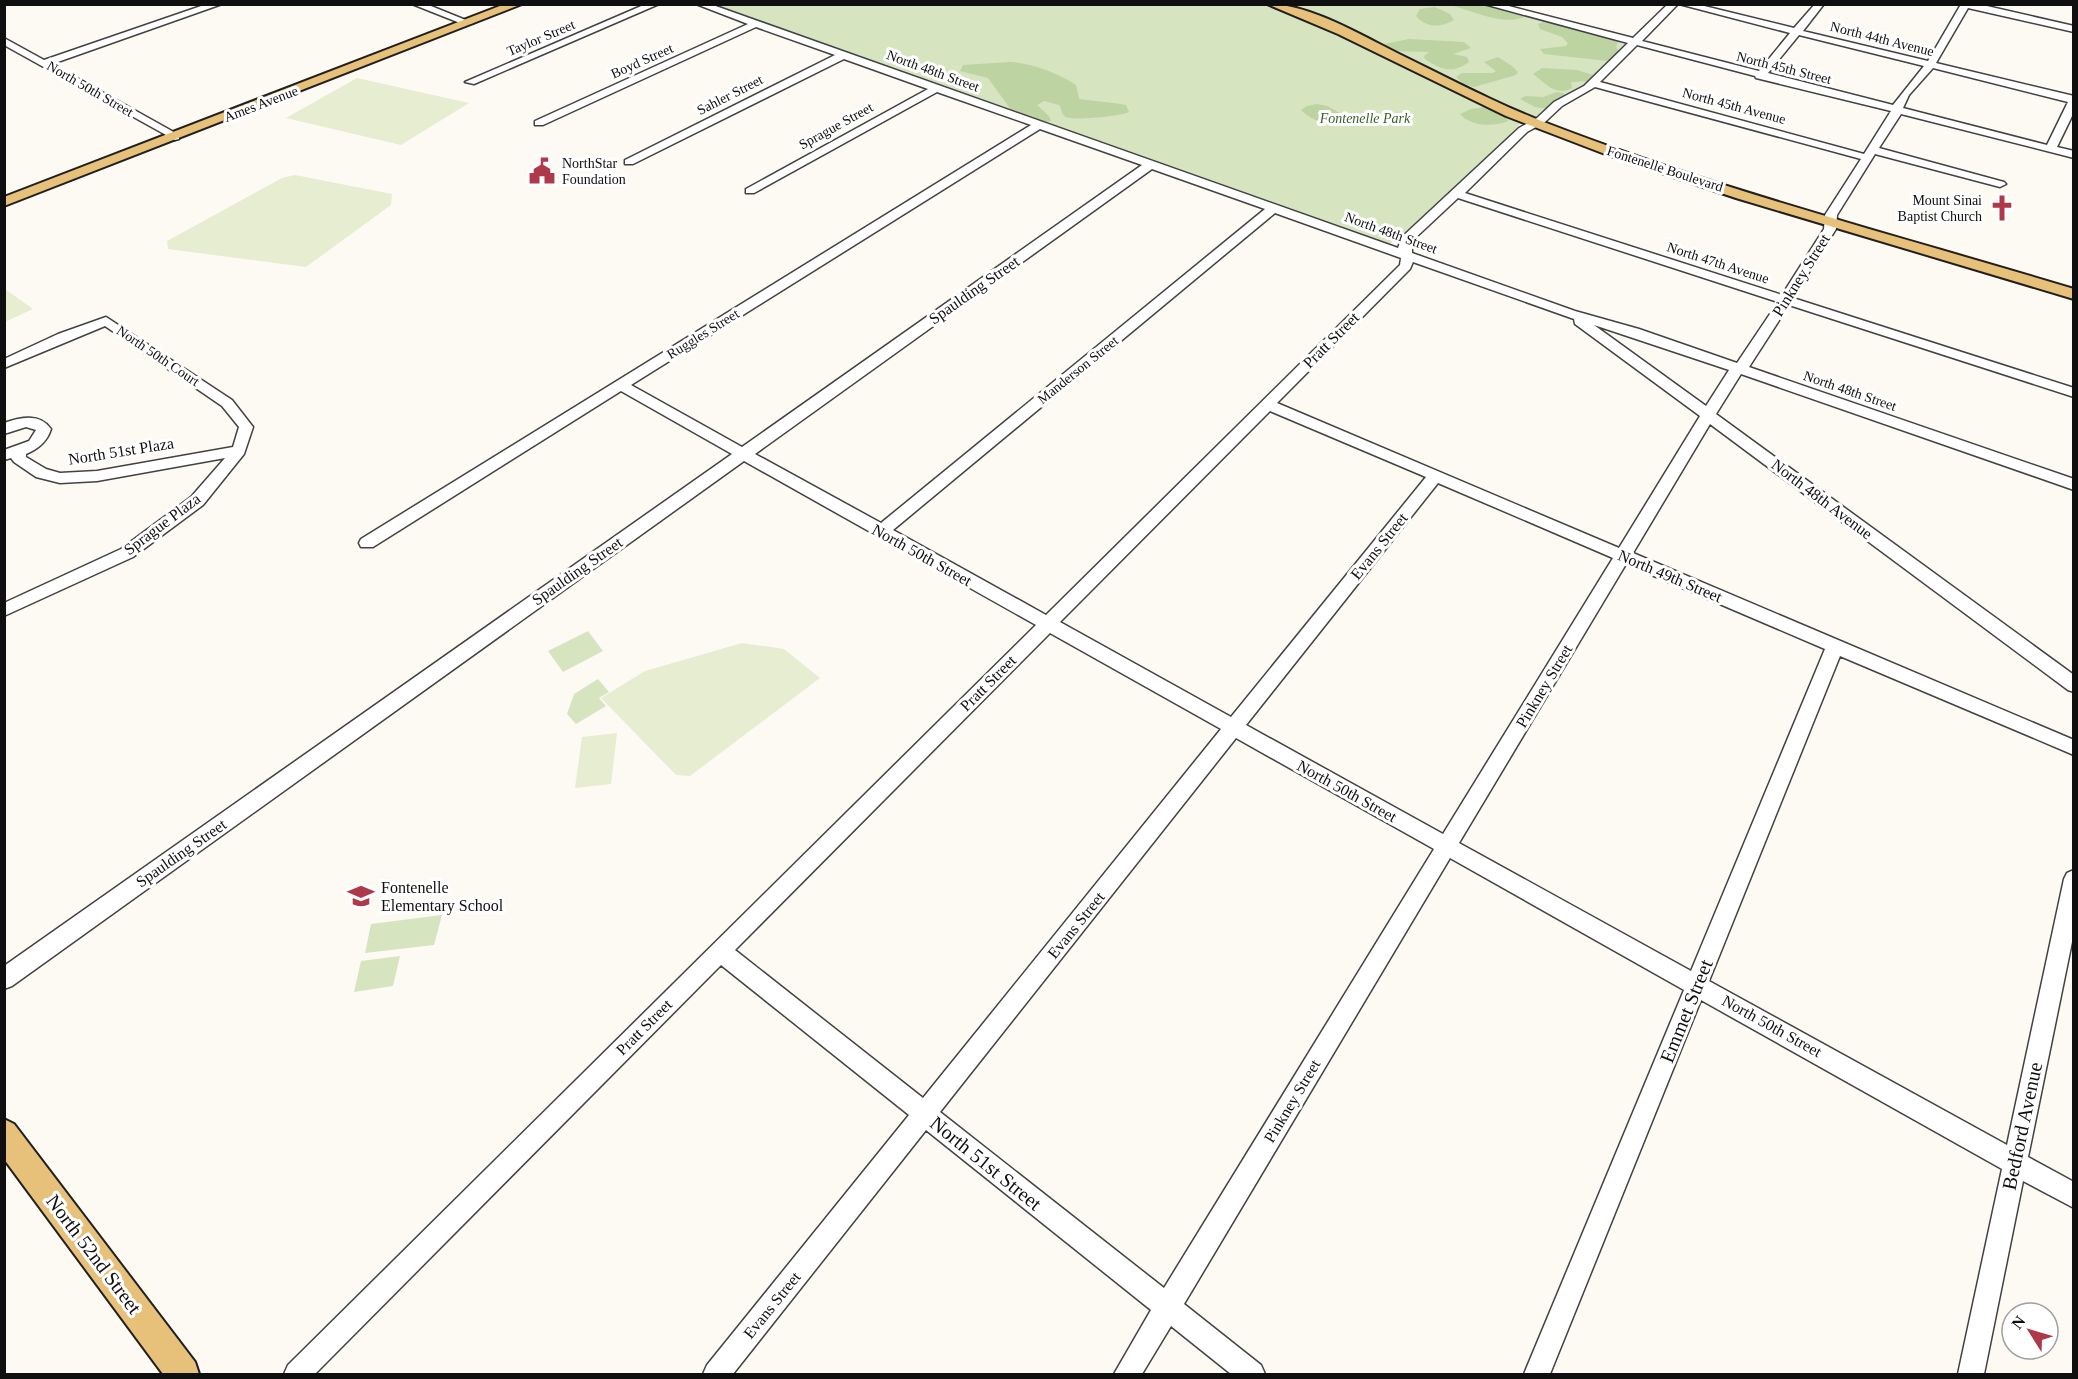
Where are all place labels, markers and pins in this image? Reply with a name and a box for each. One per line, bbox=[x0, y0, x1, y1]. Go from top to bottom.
public building icon: NorthStar Foundation bbox=[527, 156, 557, 186]
place label: NorthStar Foundation bbox=[562, 156, 626, 187]
place label: Mount Sinai Baptist Church bbox=[1898, 193, 1982, 224]
church icon: Mount Sinai Baptist Church bbox=[1987, 193, 2017, 223]
place label: Fontenelle Elementary School bbox=[381, 879, 504, 915]
school or university icon: Fontenelle Elementary School bbox=[346, 881, 376, 911]

